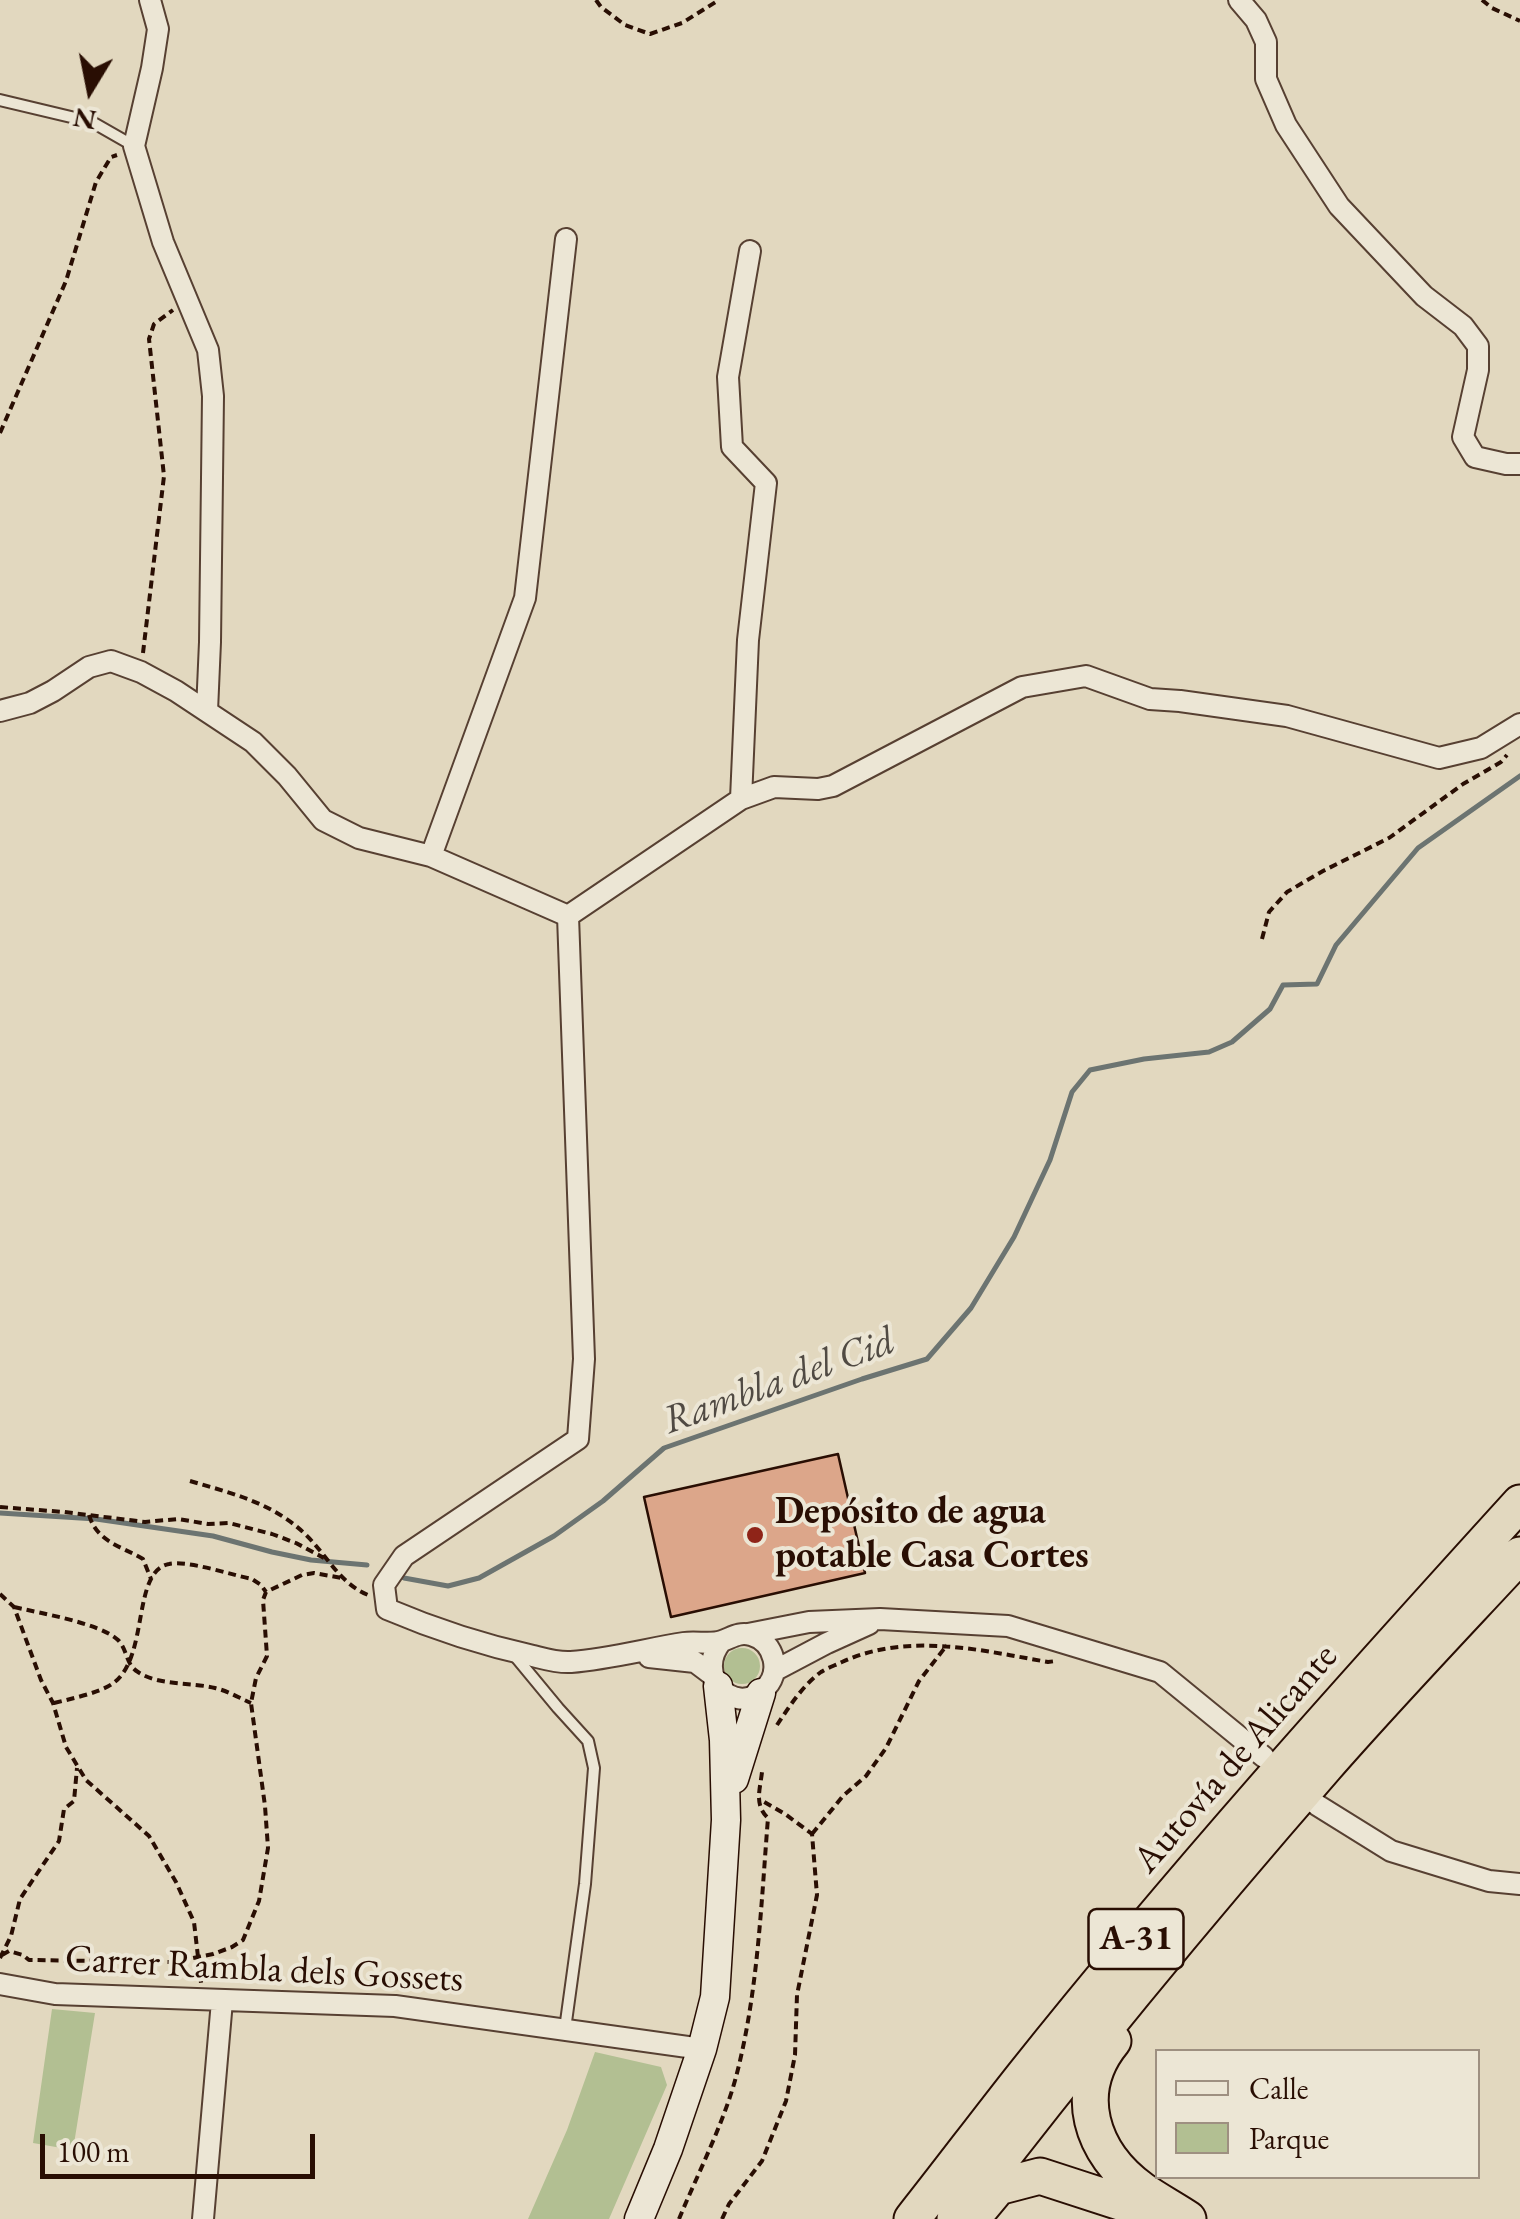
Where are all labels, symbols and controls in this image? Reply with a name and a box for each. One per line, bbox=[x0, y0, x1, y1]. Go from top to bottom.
north arrow bbox=[40, 40, 140, 140]
text: N bbox=[71, 100, 99, 139]
water label: Rambla del Cid bbox=[657, 1318, 901, 1446]
place label: Depósito de agua potable Casa Cortes bbox=[775, 1490, 1089, 1580]
marker: Depósito de agua potable Casa Cortes bbox=[744, 1524, 766, 1546]
street label: Autovía de Alicante bbox=[1124, 1635, 1348, 1883]
road number: A-31 bbox=[1088, 1909, 1184, 1969]
street label: Carrer Rambla dels Gossets bbox=[64, 1937, 464, 2003]
legend bbox=[1155, 2049, 1480, 2179]
text: Calle bbox=[1249, 2069, 1308, 2108]
scale bar bbox=[45, 2114, 320, 2176]
text: Parque bbox=[1249, 2119, 1329, 2158]
text: 100 m bbox=[57, 2132, 130, 2171]

